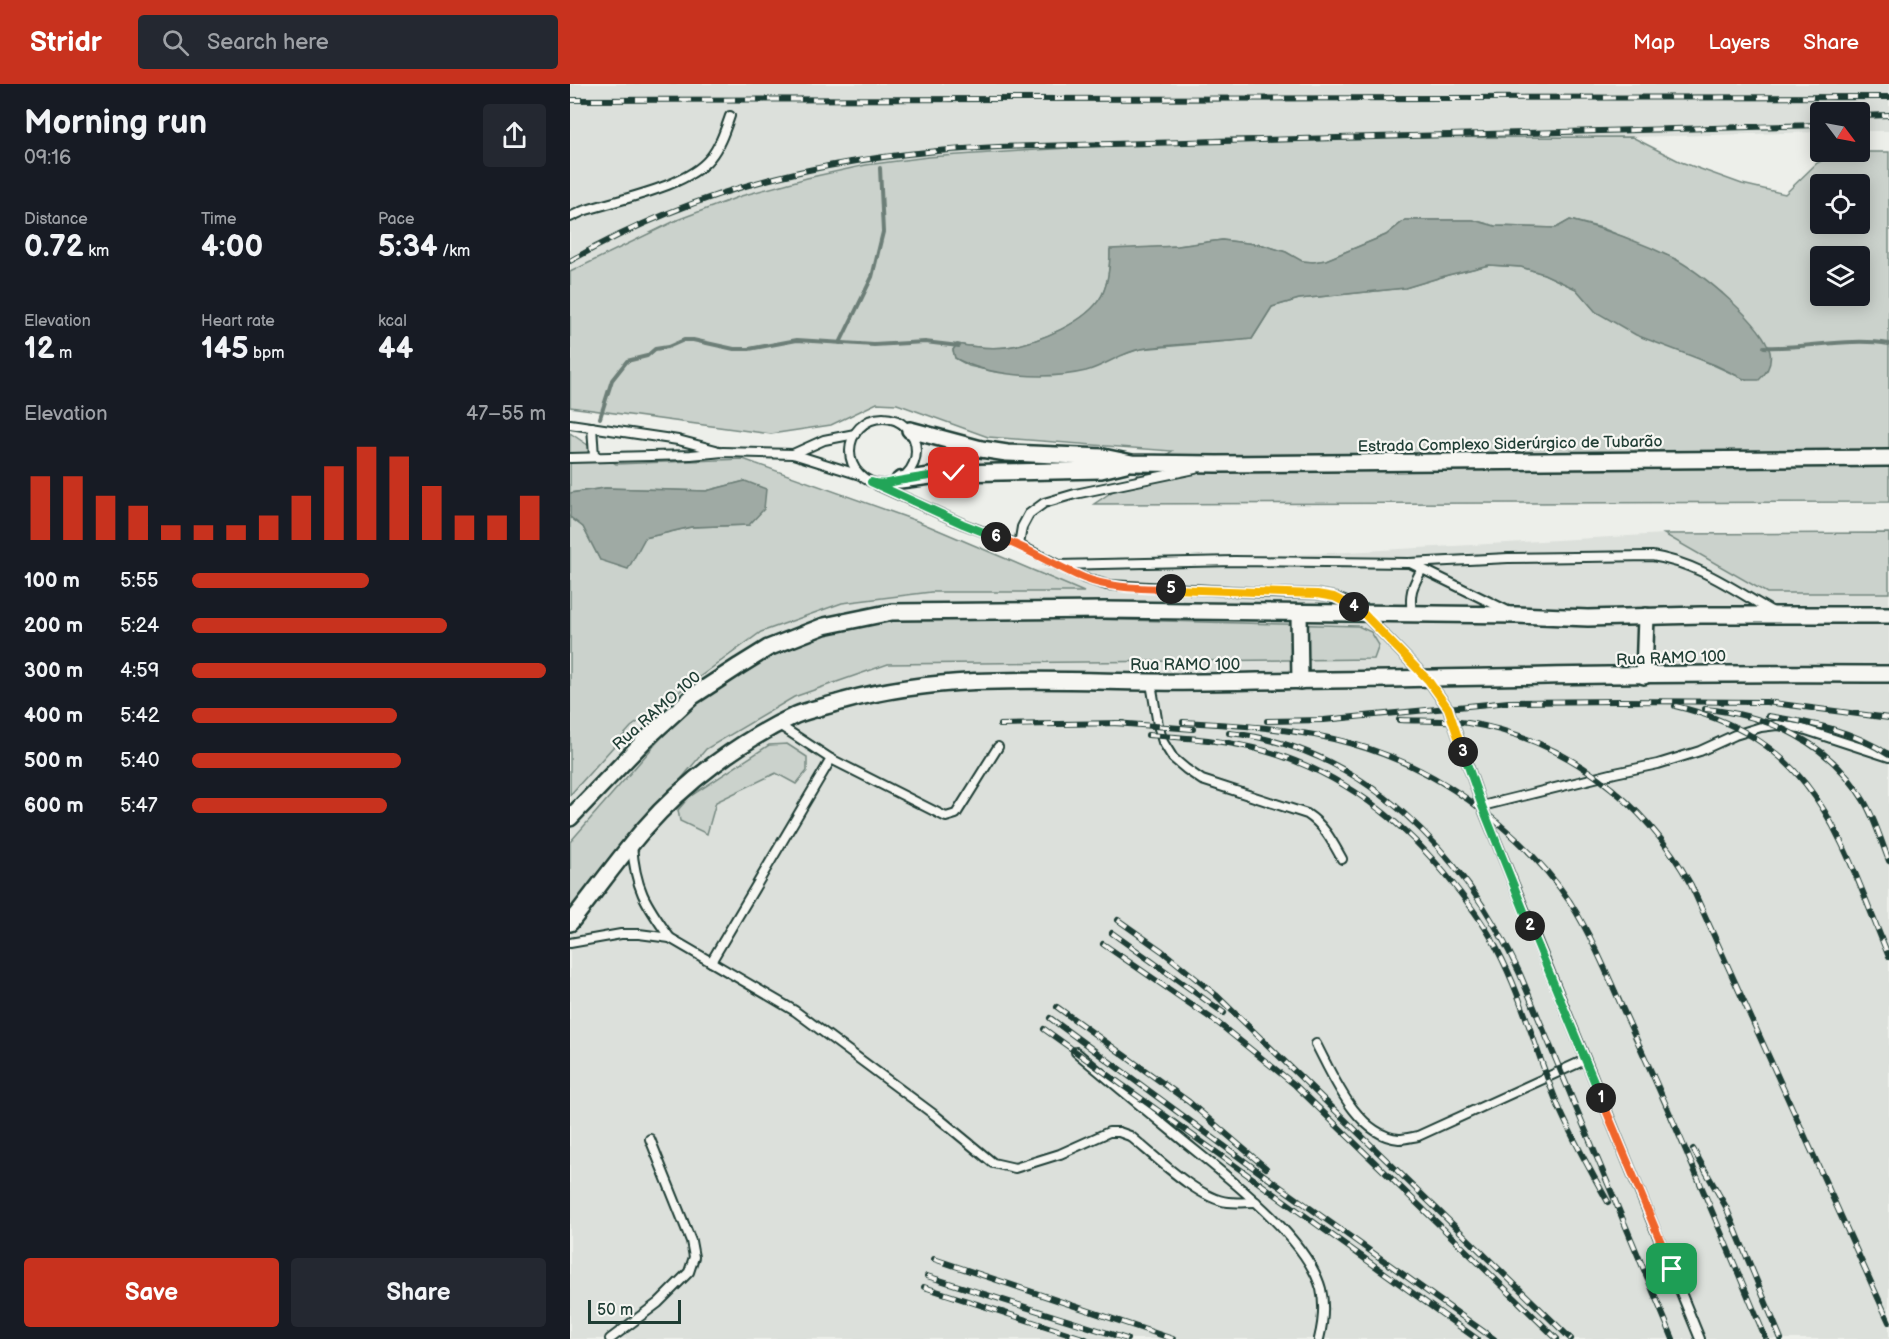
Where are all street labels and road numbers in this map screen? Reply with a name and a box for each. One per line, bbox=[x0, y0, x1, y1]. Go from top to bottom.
street label: Estrada Complexo Siderúrgico de Tubarão bbox=[1357, 432, 1663, 457]
street label: Rua RAMO 100 bbox=[1616, 647, 1726, 670]
street label: Rua RAMO 100 bbox=[1130, 656, 1240, 675]
street label: Rua RAMO 100 bbox=[609, 668, 705, 754]

